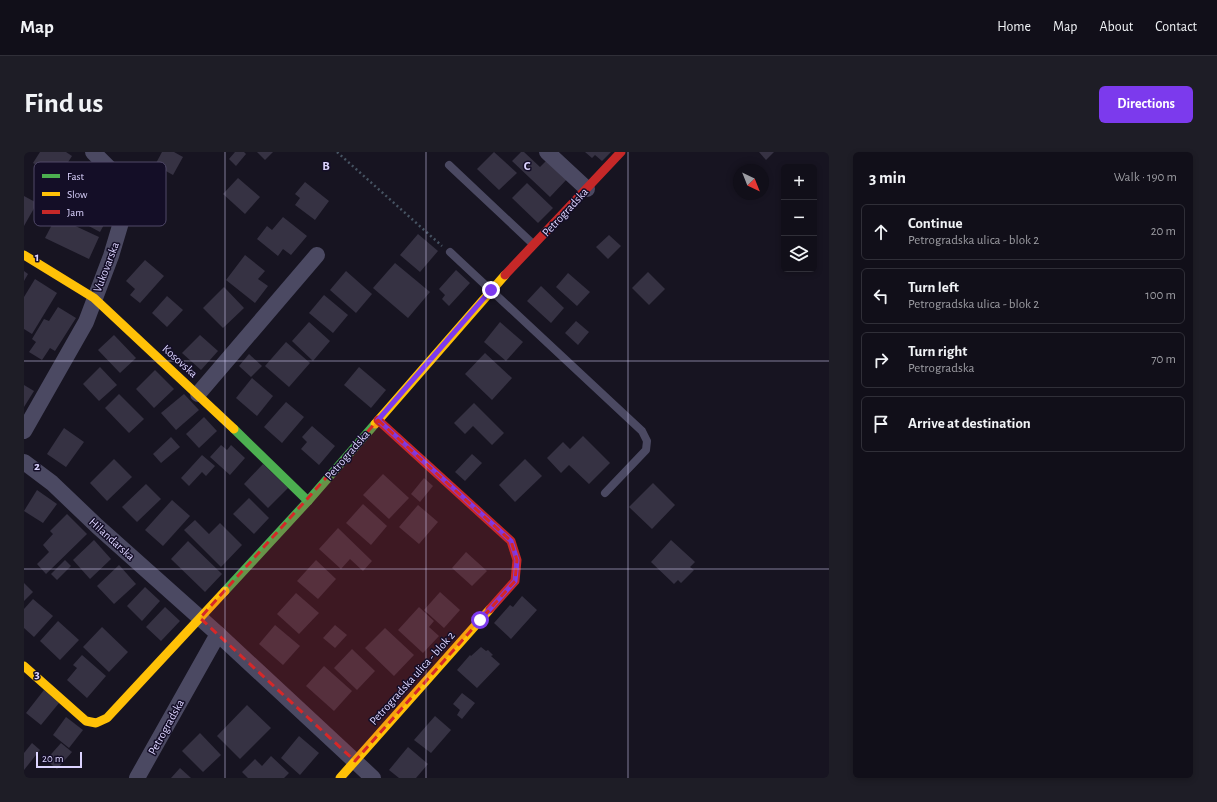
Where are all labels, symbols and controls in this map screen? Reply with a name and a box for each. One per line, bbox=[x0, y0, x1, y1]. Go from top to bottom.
text: Map bbox=[20, 18, 54, 37]
text: Home bbox=[997, 20, 1031, 34]
text: Map bbox=[1053, 20, 1077, 34]
text: About bbox=[1099, 20, 1133, 34]
text: Contact bbox=[1155, 20, 1197, 34]
button: Directions bbox=[1099, 86, 1193, 123]
text: Find us bbox=[24, 90, 103, 118]
text: B bbox=[322, 160, 330, 173]
text: C bbox=[524, 160, 531, 173]
legend bbox=[34, 162, 166, 226]
north arrow bbox=[733, 164, 769, 200]
map controls bbox=[781, 164, 817, 272]
button: + bbox=[781, 164, 817, 200]
text: 3 min bbox=[869, 169, 906, 186]
text: Fast bbox=[67, 171, 85, 182]
text: Walk · 190 m bbox=[1114, 171, 1177, 184]
street label: Petrogradska bbox=[540, 185, 591, 239]
text: Slow bbox=[67, 189, 88, 200]
button: − bbox=[781, 200, 817, 236]
text: Jam bbox=[67, 207, 84, 218]
text: Continue bbox=[908, 216, 963, 231]
icon: ahead bbox=[870, 221, 892, 243]
text: 20 m bbox=[1151, 225, 1176, 238]
text: Petrogradska ulica - blok 2 bbox=[908, 234, 1039, 247]
button: layers bbox=[781, 236, 817, 272]
street label: Vukovarska bbox=[91, 240, 121, 294]
text: 1 bbox=[35, 251, 39, 264]
text: Turn left bbox=[908, 280, 959, 295]
route end bbox=[482, 281, 500, 299]
icon: left bbox=[870, 285, 892, 307]
text: 100 m bbox=[1145, 289, 1176, 302]
text: Petrogradska ulica - blok 2 bbox=[908, 298, 1039, 311]
street label: Kosovska bbox=[160, 342, 200, 380]
text: Turn right bbox=[908, 344, 967, 359]
icon: right bbox=[870, 349, 892, 371]
text: 70 m bbox=[1151, 353, 1176, 366]
text: Petrogradska bbox=[908, 362, 975, 375]
icon: arrive bbox=[870, 413, 892, 435]
text: Arrive at destination bbox=[908, 416, 1031, 431]
street label: Petrogradska bbox=[322, 428, 372, 482]
text: 2 bbox=[34, 460, 40, 473]
street label: Hilandarska bbox=[87, 516, 137, 563]
route start bbox=[471, 611, 489, 629]
street label: Petrogradska ulica - blok 2 bbox=[367, 629, 457, 727]
text: 3 bbox=[34, 668, 40, 681]
street label: Petrogradska bbox=[146, 697, 186, 757]
scale bar bbox=[36, 750, 82, 769]
text: 20 m bbox=[42, 753, 63, 764]

